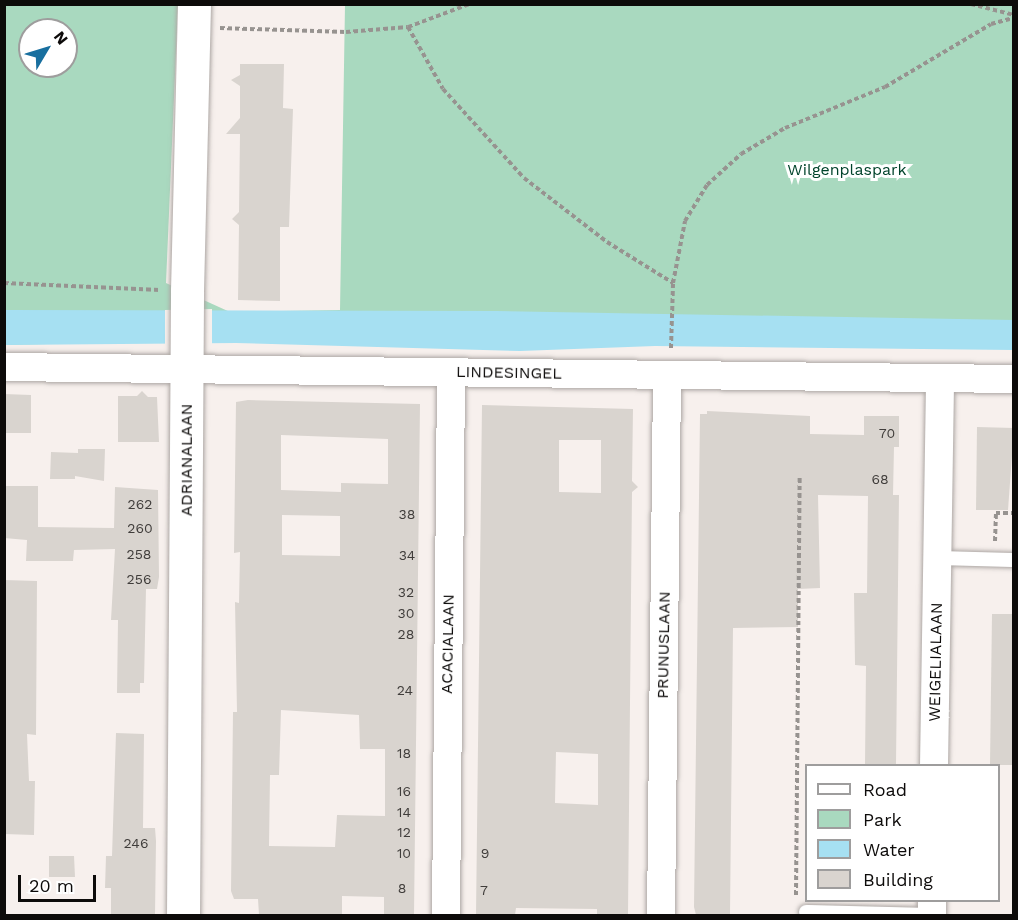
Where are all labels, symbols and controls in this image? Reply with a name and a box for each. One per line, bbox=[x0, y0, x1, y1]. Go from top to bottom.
north arrow bbox=[18, 18, 78, 78]
text: N bbox=[50, 27, 72, 48]
park label: Wilgenplaspark bbox=[787, 160, 907, 180]
street label: LINDESINGEL bbox=[456, 362, 562, 384]
street label: ADRIANALAAN bbox=[177, 404, 197, 516]
house number: 70 bbox=[879, 425, 895, 441]
house number: 68 bbox=[871, 471, 889, 487]
house number: 262 bbox=[128, 496, 152, 512]
house number: 38 bbox=[399, 506, 415, 522]
house number: 260 bbox=[127, 520, 153, 536]
house number: 258 bbox=[127, 546, 151, 562]
house number: 34 bbox=[399, 547, 415, 563]
house number: 256 bbox=[127, 571, 151, 587]
house number: 32 bbox=[398, 584, 414, 600]
street label: PRUNUSLAAN bbox=[653, 591, 675, 699]
street label: ACACIALAAN bbox=[438, 594, 458, 694]
street label: WEIGELIALAAN bbox=[925, 602, 947, 722]
house number: 30 bbox=[398, 605, 414, 621]
house number: 28 bbox=[398, 626, 414, 642]
house number: 24 bbox=[397, 682, 413, 698]
house number: 18 bbox=[397, 745, 411, 761]
legend bbox=[805, 764, 1000, 902]
text: Road bbox=[863, 779, 907, 800]
house number: 16 bbox=[397, 783, 411, 799]
house number: 14 bbox=[397, 804, 411, 820]
text: Park bbox=[863, 809, 902, 830]
house number: 12 bbox=[397, 824, 411, 840]
house number: 246 bbox=[124, 835, 148, 851]
text: Water bbox=[863, 839, 915, 860]
house number: 10 bbox=[397, 845, 411, 861]
house number: 9 bbox=[481, 845, 489, 861]
scale bar bbox=[21, 863, 99, 901]
text: Building bbox=[863, 869, 933, 890]
text: 20 m bbox=[29, 875, 74, 896]
house number: 8 bbox=[398, 880, 406, 896]
house number: 7 bbox=[480, 882, 488, 898]

